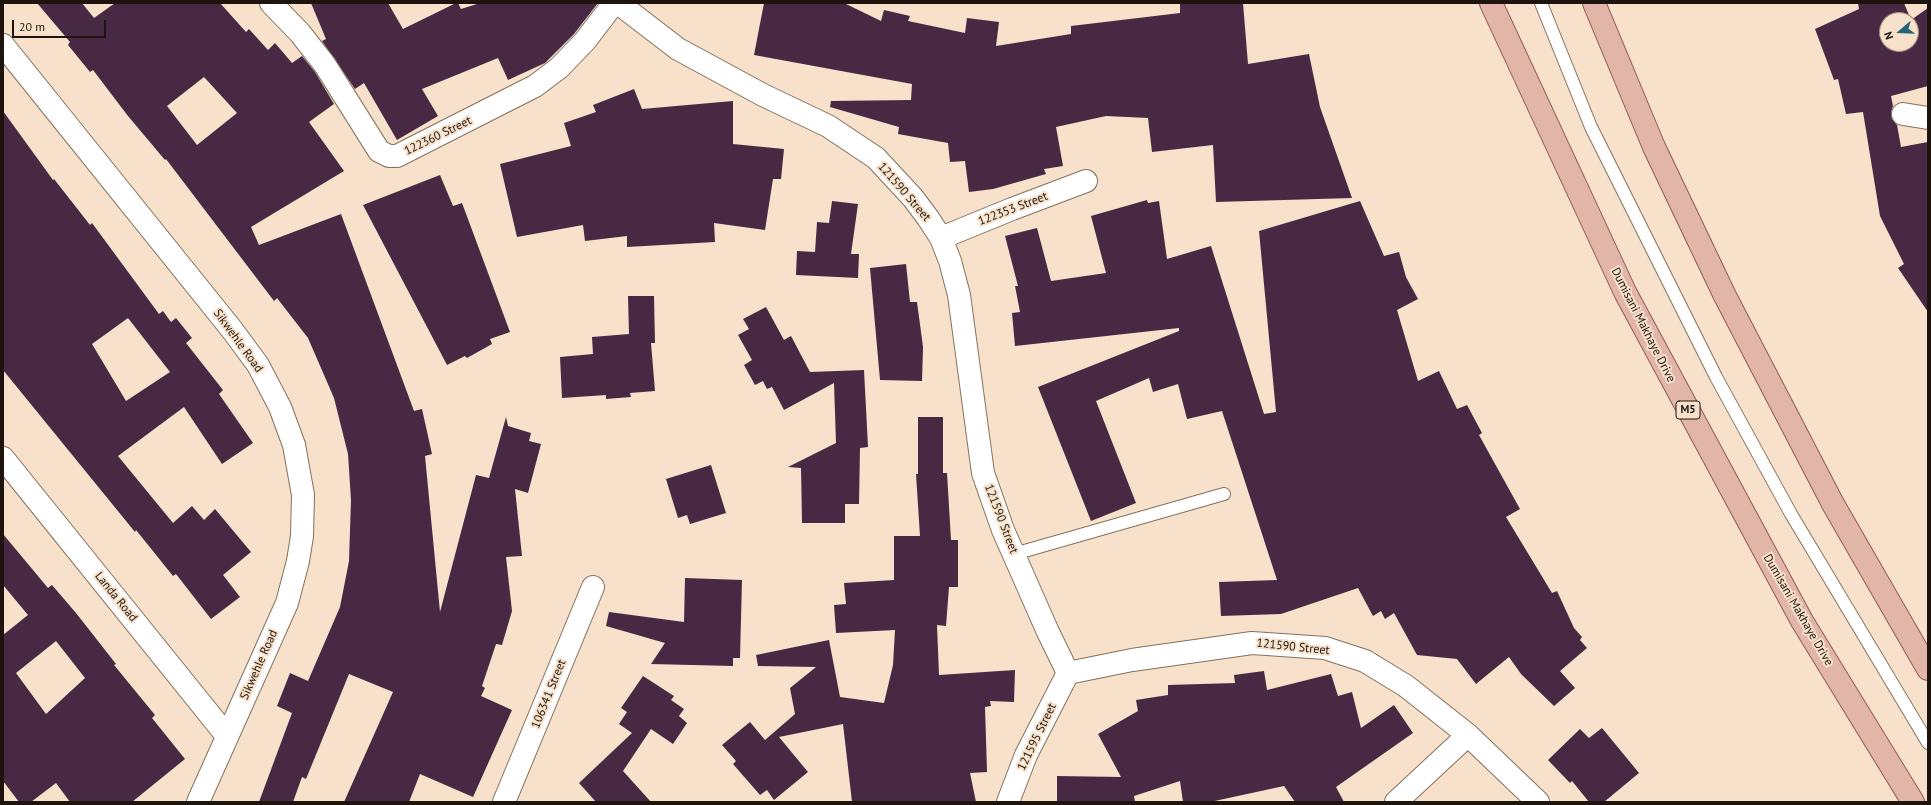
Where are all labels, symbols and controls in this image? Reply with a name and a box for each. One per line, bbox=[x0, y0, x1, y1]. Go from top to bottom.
scale bar bbox=[14, 12, 108, 38]
north arrow bbox=[1879, 12, 1919, 52]
text: 20 m bbox=[19, 19, 45, 34]
text: N bbox=[1881, 30, 1896, 41]
street label: 122360 Street bbox=[402, 114, 474, 158]
street label: 121590 Street bbox=[875, 160, 933, 224]
street label: 122353 Street bbox=[976, 189, 1050, 229]
street label: Dumisani Makhaye Drive bbox=[1608, 265, 1678, 385]
street label: Sikwehle Road bbox=[210, 306, 266, 376]
road number: M5 bbox=[1676, 401, 1700, 419]
street label: 121590 Street bbox=[981, 482, 1021, 556]
street label: Dumisani Makhaye Drive bbox=[1760, 552, 1836, 668]
street label: Landa Road bbox=[92, 569, 140, 625]
street label: Sikwehle Road bbox=[237, 628, 281, 702]
street label: 121590 Street bbox=[1256, 636, 1330, 658]
street label: 106341 Street bbox=[529, 657, 569, 731]
street label: 121595 Street bbox=[1015, 701, 1059, 773]

